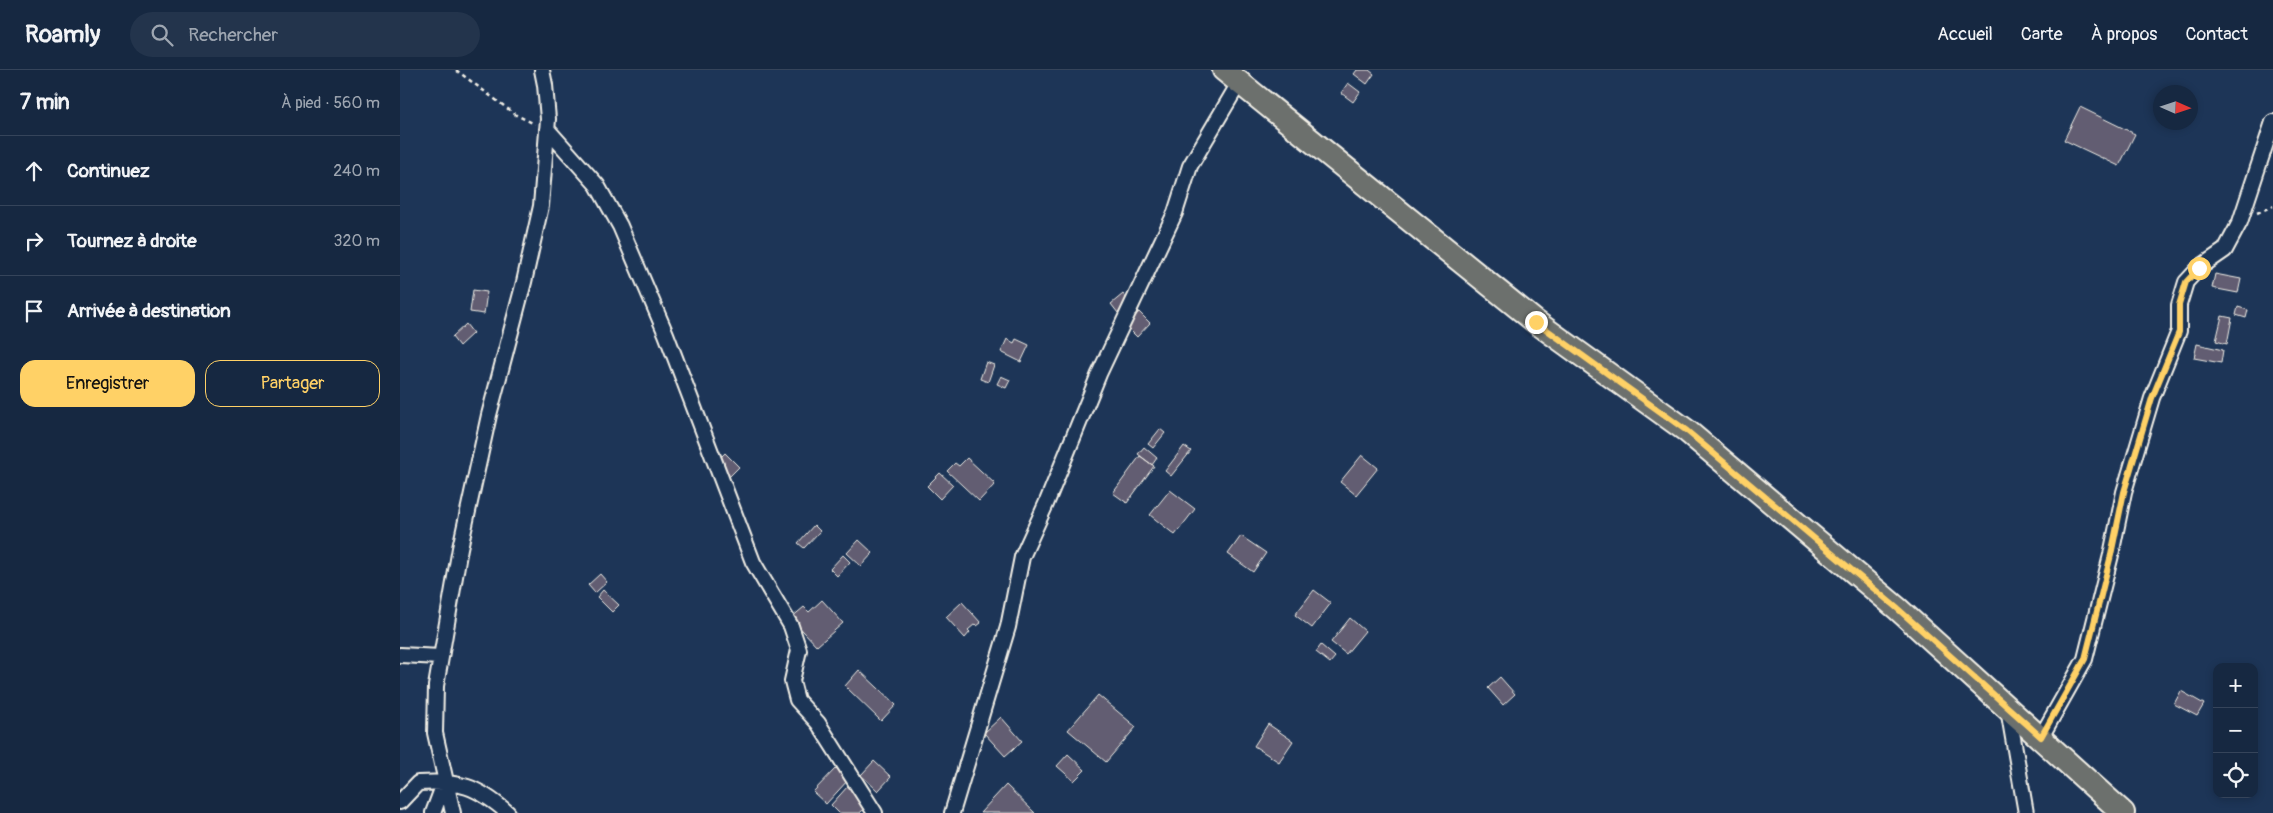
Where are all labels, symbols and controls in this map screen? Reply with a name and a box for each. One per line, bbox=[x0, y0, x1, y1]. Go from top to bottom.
search box bbox=[130, 12, 480, 57]
text: Roamly bbox=[25, 20, 100, 49]
icon: search bbox=[148, 21, 176, 49]
text: Rechercher bbox=[188, 23, 278, 47]
text: Accueil bbox=[1937, 23, 1993, 46]
text: Carte bbox=[2021, 23, 2063, 46]
text: À propos bbox=[2091, 23, 2157, 46]
text: Contact bbox=[2185, 23, 2248, 46]
north arrow bbox=[2153, 85, 2198, 130]
text: 7 min bbox=[20, 89, 70, 116]
text: À pied · 560 m bbox=[281, 93, 380, 113]
icon: ahead bbox=[20, 157, 48, 185]
text: Continuez bbox=[67, 159, 150, 183]
text: 240 m bbox=[333, 161, 380, 181]
icon: right bbox=[20, 227, 48, 255]
text: Tournez à droite bbox=[67, 229, 197, 253]
text: 320 m bbox=[334, 231, 380, 251]
route start bbox=[2188, 257, 2211, 280]
icon: arrive bbox=[20, 297, 48, 325]
text: Arrivée à destination bbox=[67, 299, 231, 323]
route end bbox=[1525, 311, 1548, 334]
button: Enregistrer bbox=[20, 360, 195, 407]
button: Partager bbox=[205, 360, 380, 407]
map controls bbox=[2213, 663, 2258, 798]
button: + bbox=[2213, 663, 2258, 708]
button: − bbox=[2213, 708, 2258, 753]
button: locate bbox=[2213, 753, 2258, 798]

